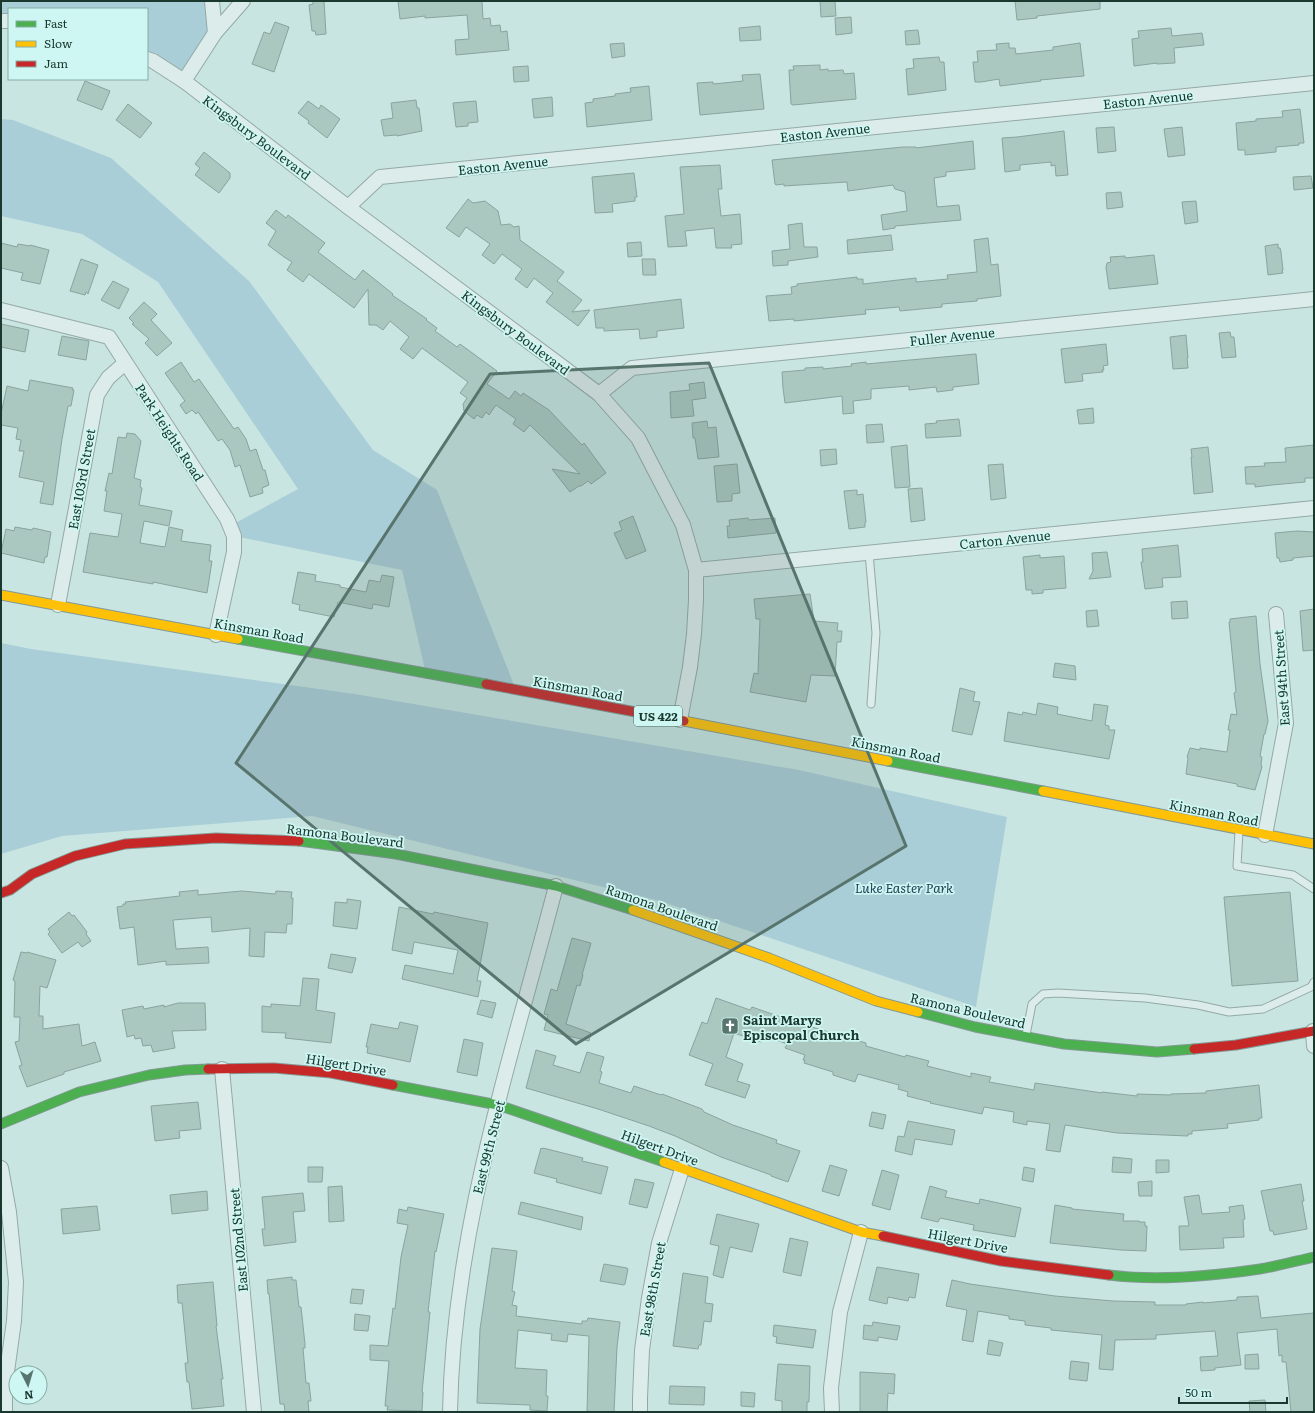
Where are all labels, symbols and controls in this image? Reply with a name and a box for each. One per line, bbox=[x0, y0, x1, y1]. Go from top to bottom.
legend bbox=[8, 8, 148, 80]
text: Fast bbox=[44, 14, 68, 32]
text: Slow bbox=[44, 34, 73, 52]
text: Jam bbox=[44, 54, 69, 72]
street label: Easton Avenue bbox=[1102, 85, 1194, 113]
street label: Kingsbury Boulevard bbox=[199, 90, 315, 184]
street label: Easton Avenue bbox=[779, 118, 871, 146]
street label: Easton Avenue bbox=[457, 151, 549, 179]
street label: Kingsbury Boulevard bbox=[458, 285, 574, 379]
street label: Fuller Avenue bbox=[908, 322, 996, 350]
street label: Park Heights Road bbox=[131, 379, 209, 485]
street label: East 103rd Street bbox=[63, 426, 99, 531]
street label: Carton Avenue bbox=[958, 525, 1052, 553]
street label: Kinsman Road bbox=[213, 613, 305, 647]
street label: East 94th Street bbox=[1268, 629, 1294, 727]
street label: Kinsman Road bbox=[532, 671, 624, 705]
road number: US 422 bbox=[634, 706, 682, 726]
street label: Kinsman Road bbox=[850, 731, 942, 767]
street label: Kinsman Road bbox=[1168, 794, 1260, 830]
street label: Ramona Boulevard bbox=[285, 818, 405, 852]
park label: Luke Easter Park bbox=[855, 878, 954, 897]
street label: Ramona Boulevard bbox=[603, 879, 721, 935]
street label: Ramona Boulevard bbox=[908, 987, 1028, 1033]
place label: Saint Marys Episcopal Church bbox=[743, 1010, 859, 1044]
church icon: Saint Marys Episcopal Church bbox=[720, 1016, 740, 1036]
street label: Hilgert Drive bbox=[304, 1048, 388, 1080]
street label: East 99th Street bbox=[467, 1097, 509, 1196]
street label: Hilgert Drive bbox=[619, 1124, 702, 1170]
street label: East 102nd Street bbox=[224, 1186, 252, 1293]
street label: Hilgert Drive bbox=[926, 1223, 1010, 1257]
street label: East 98th Street bbox=[634, 1239, 670, 1338]
north arrow bbox=[8, 1365, 48, 1405]
scale bar bbox=[1179, 1379, 1287, 1405]
text: 50 m bbox=[1185, 1383, 1212, 1401]
text: N bbox=[24, 1388, 34, 1404]

